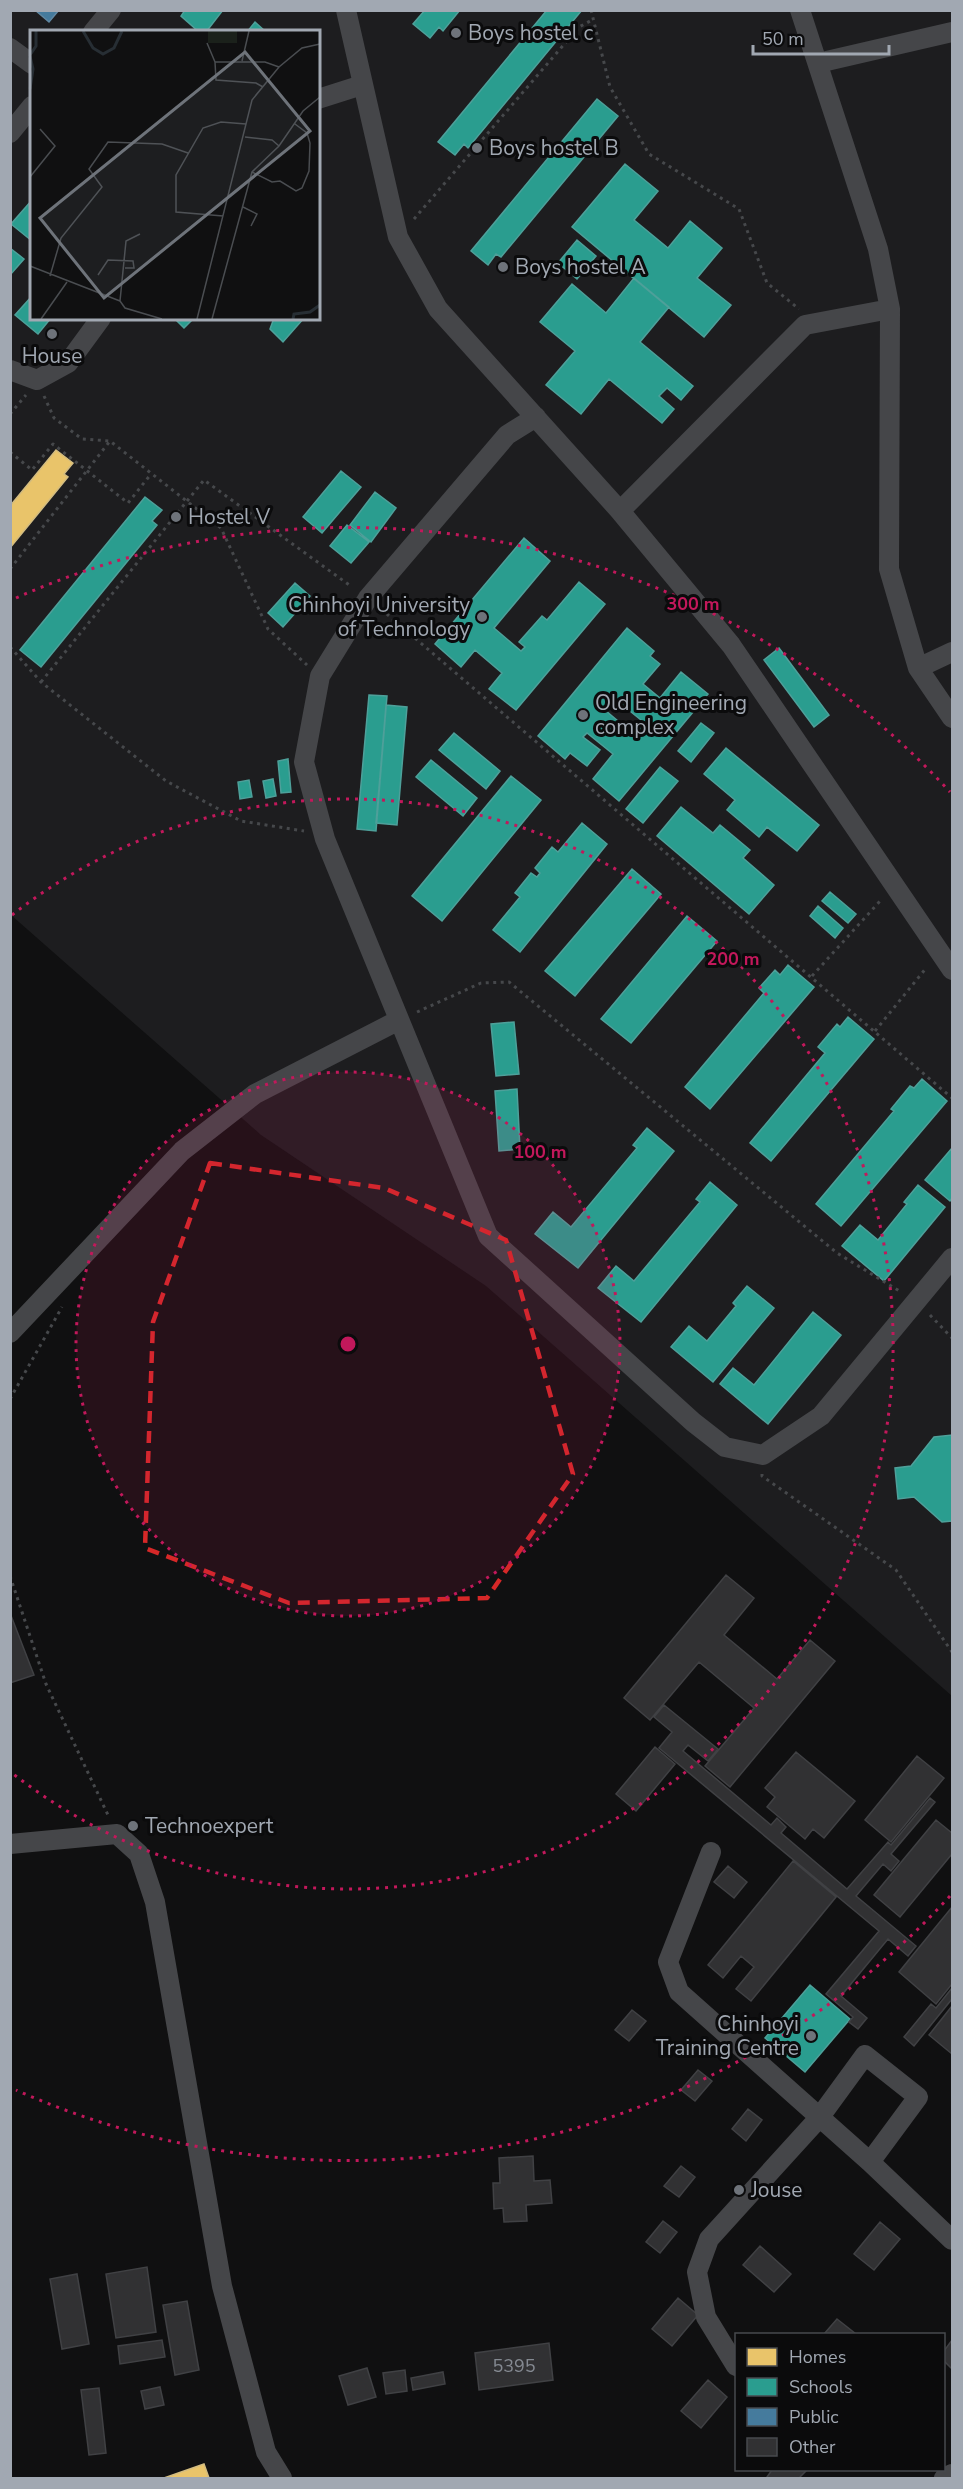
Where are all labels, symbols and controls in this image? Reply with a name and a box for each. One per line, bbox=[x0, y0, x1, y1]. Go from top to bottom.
scale bar bbox=[753, 18, 890, 56]
place label: Boys hostel c bbox=[468, 19, 593, 47]
marker: Boys hostel c bbox=[449, 26, 463, 40]
text: 50 m bbox=[762, 27, 804, 51]
inset map bbox=[30, 30, 320, 320]
place label: Boys hostel B bbox=[489, 134, 619, 162]
marker: Boys hostel B bbox=[470, 141, 484, 155]
place label: Boys hostel A bbox=[515, 253, 646, 281]
marker: Boys hostel A bbox=[496, 260, 510, 274]
marker: House bbox=[45, 327, 59, 341]
place label: House bbox=[22, 342, 82, 370]
place label: Hostel V bbox=[188, 503, 271, 531]
marker: Hostel V bbox=[169, 510, 183, 524]
place label: Chinhoyi University of Technology bbox=[288, 591, 470, 643]
text: 300 m bbox=[666, 592, 720, 616]
marker: Chinhoyi University of Technology bbox=[475, 610, 489, 624]
place label: Old Engineering complex bbox=[595, 689, 747, 741]
marker: Old Engineering complex bbox=[576, 708, 590, 722]
text: 200 m bbox=[706, 947, 760, 971]
text: 100 m bbox=[513, 1140, 567, 1164]
centre of rings bbox=[338, 1334, 358, 1354]
place label: Technoexpert bbox=[145, 1812, 274, 1840]
marker: Technoexpert bbox=[126, 1819, 140, 1833]
place label: Chinhoyi Training Centre bbox=[656, 2010, 799, 2062]
marker: Chinhoyi Training Centre bbox=[804, 2029, 818, 2043]
place label: Jouse bbox=[750, 2176, 803, 2204]
marker: Jouse bbox=[732, 2183, 746, 2197]
legend bbox=[735, 2333, 945, 2471]
text: Homes bbox=[789, 2345, 846, 2369]
house number: 5395 bbox=[492, 2354, 536, 2378]
text: Schools bbox=[789, 2375, 853, 2399]
text: Public bbox=[789, 2405, 839, 2429]
text: Other bbox=[789, 2435, 836, 2459]

